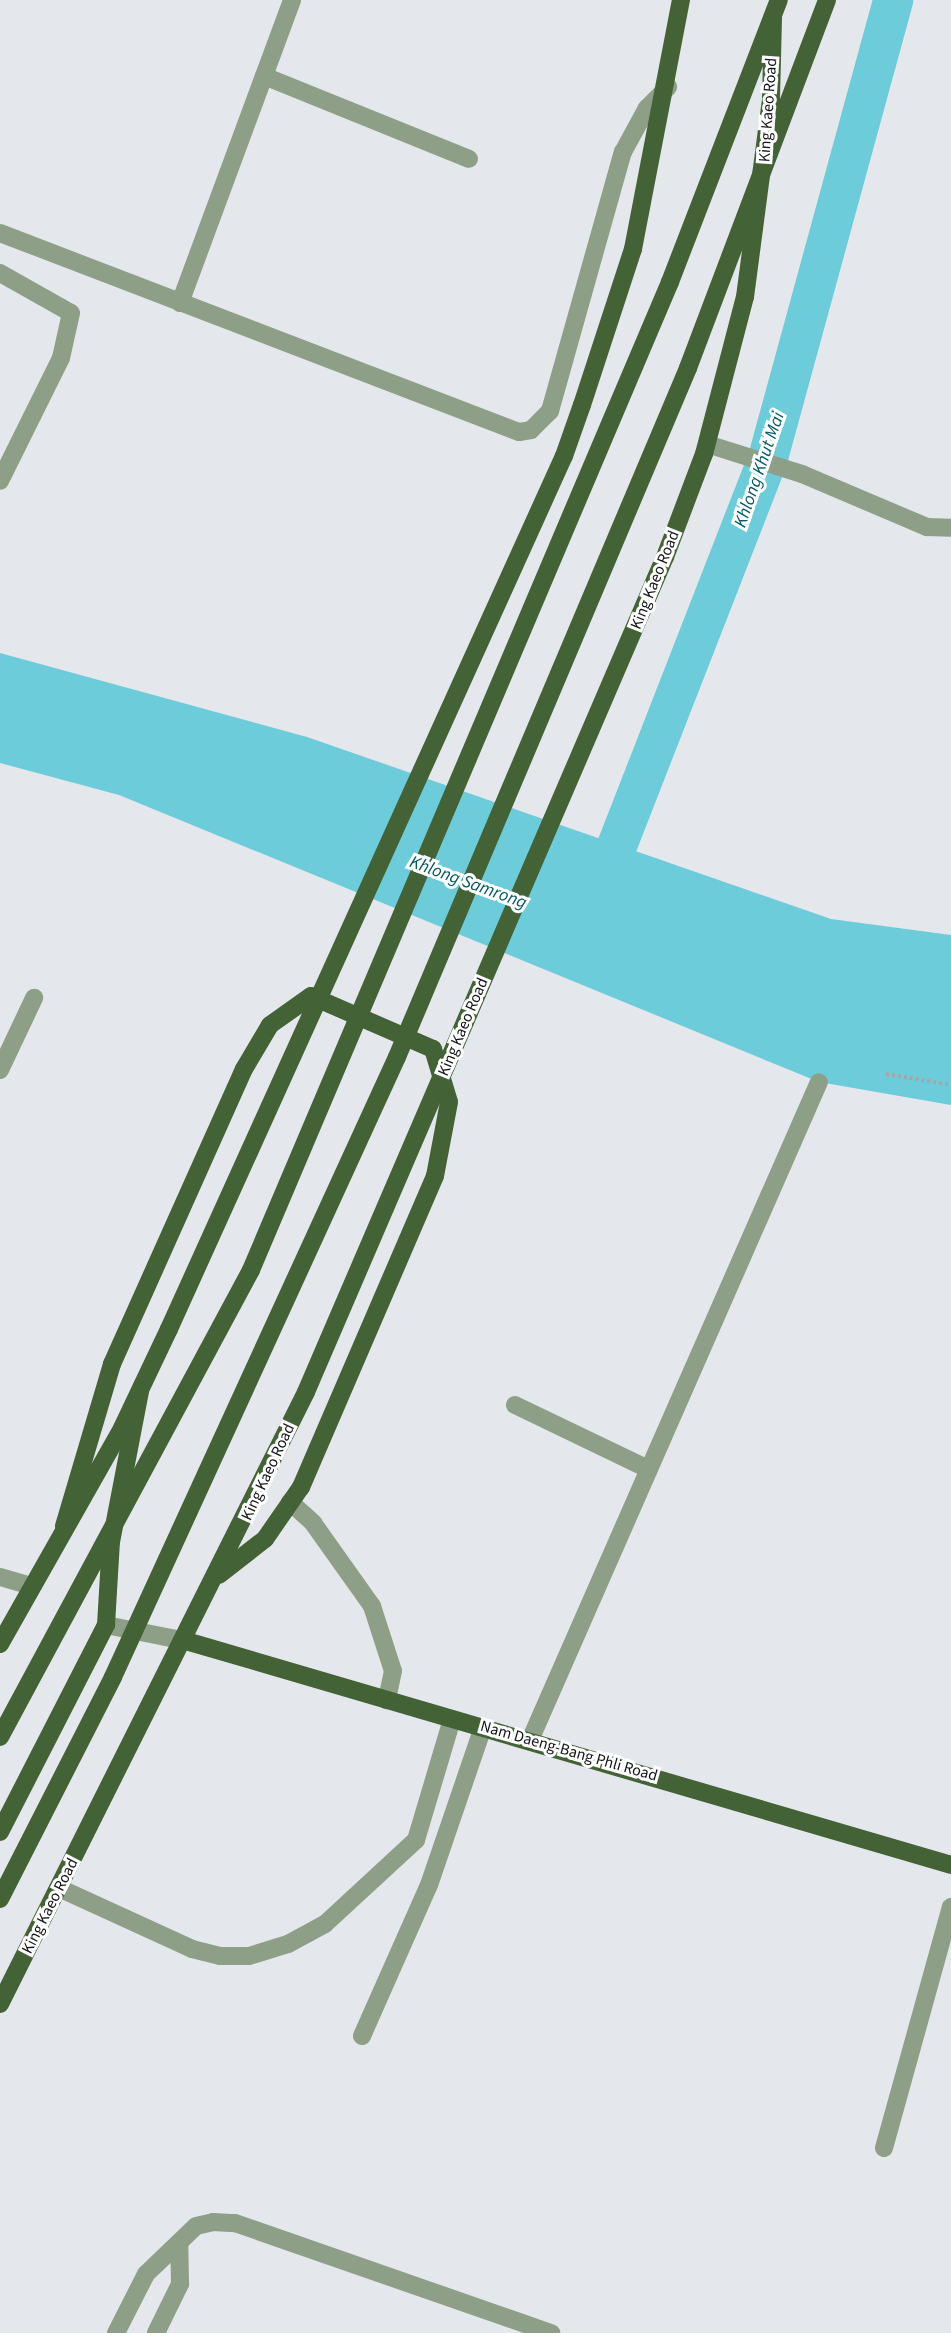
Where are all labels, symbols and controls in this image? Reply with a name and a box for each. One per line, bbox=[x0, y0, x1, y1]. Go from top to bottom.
street label: King Kaeo Road bbox=[755, 57, 781, 163]
water label: Khlong Khut Mai bbox=[730, 409, 790, 531]
street label: King Kaeo Road bbox=[626, 528, 684, 632]
water label: Khlong Samrong bbox=[406, 852, 530, 914]
street label: King Kaeo Road bbox=[434, 975, 492, 1079]
street label: King Kaeo Road bbox=[237, 1421, 299, 1523]
street label: Nam Daeng-Bang Phli Road bbox=[478, 1717, 660, 1785]
street label: King Kaeo Road bbox=[18, 1855, 82, 1957]

